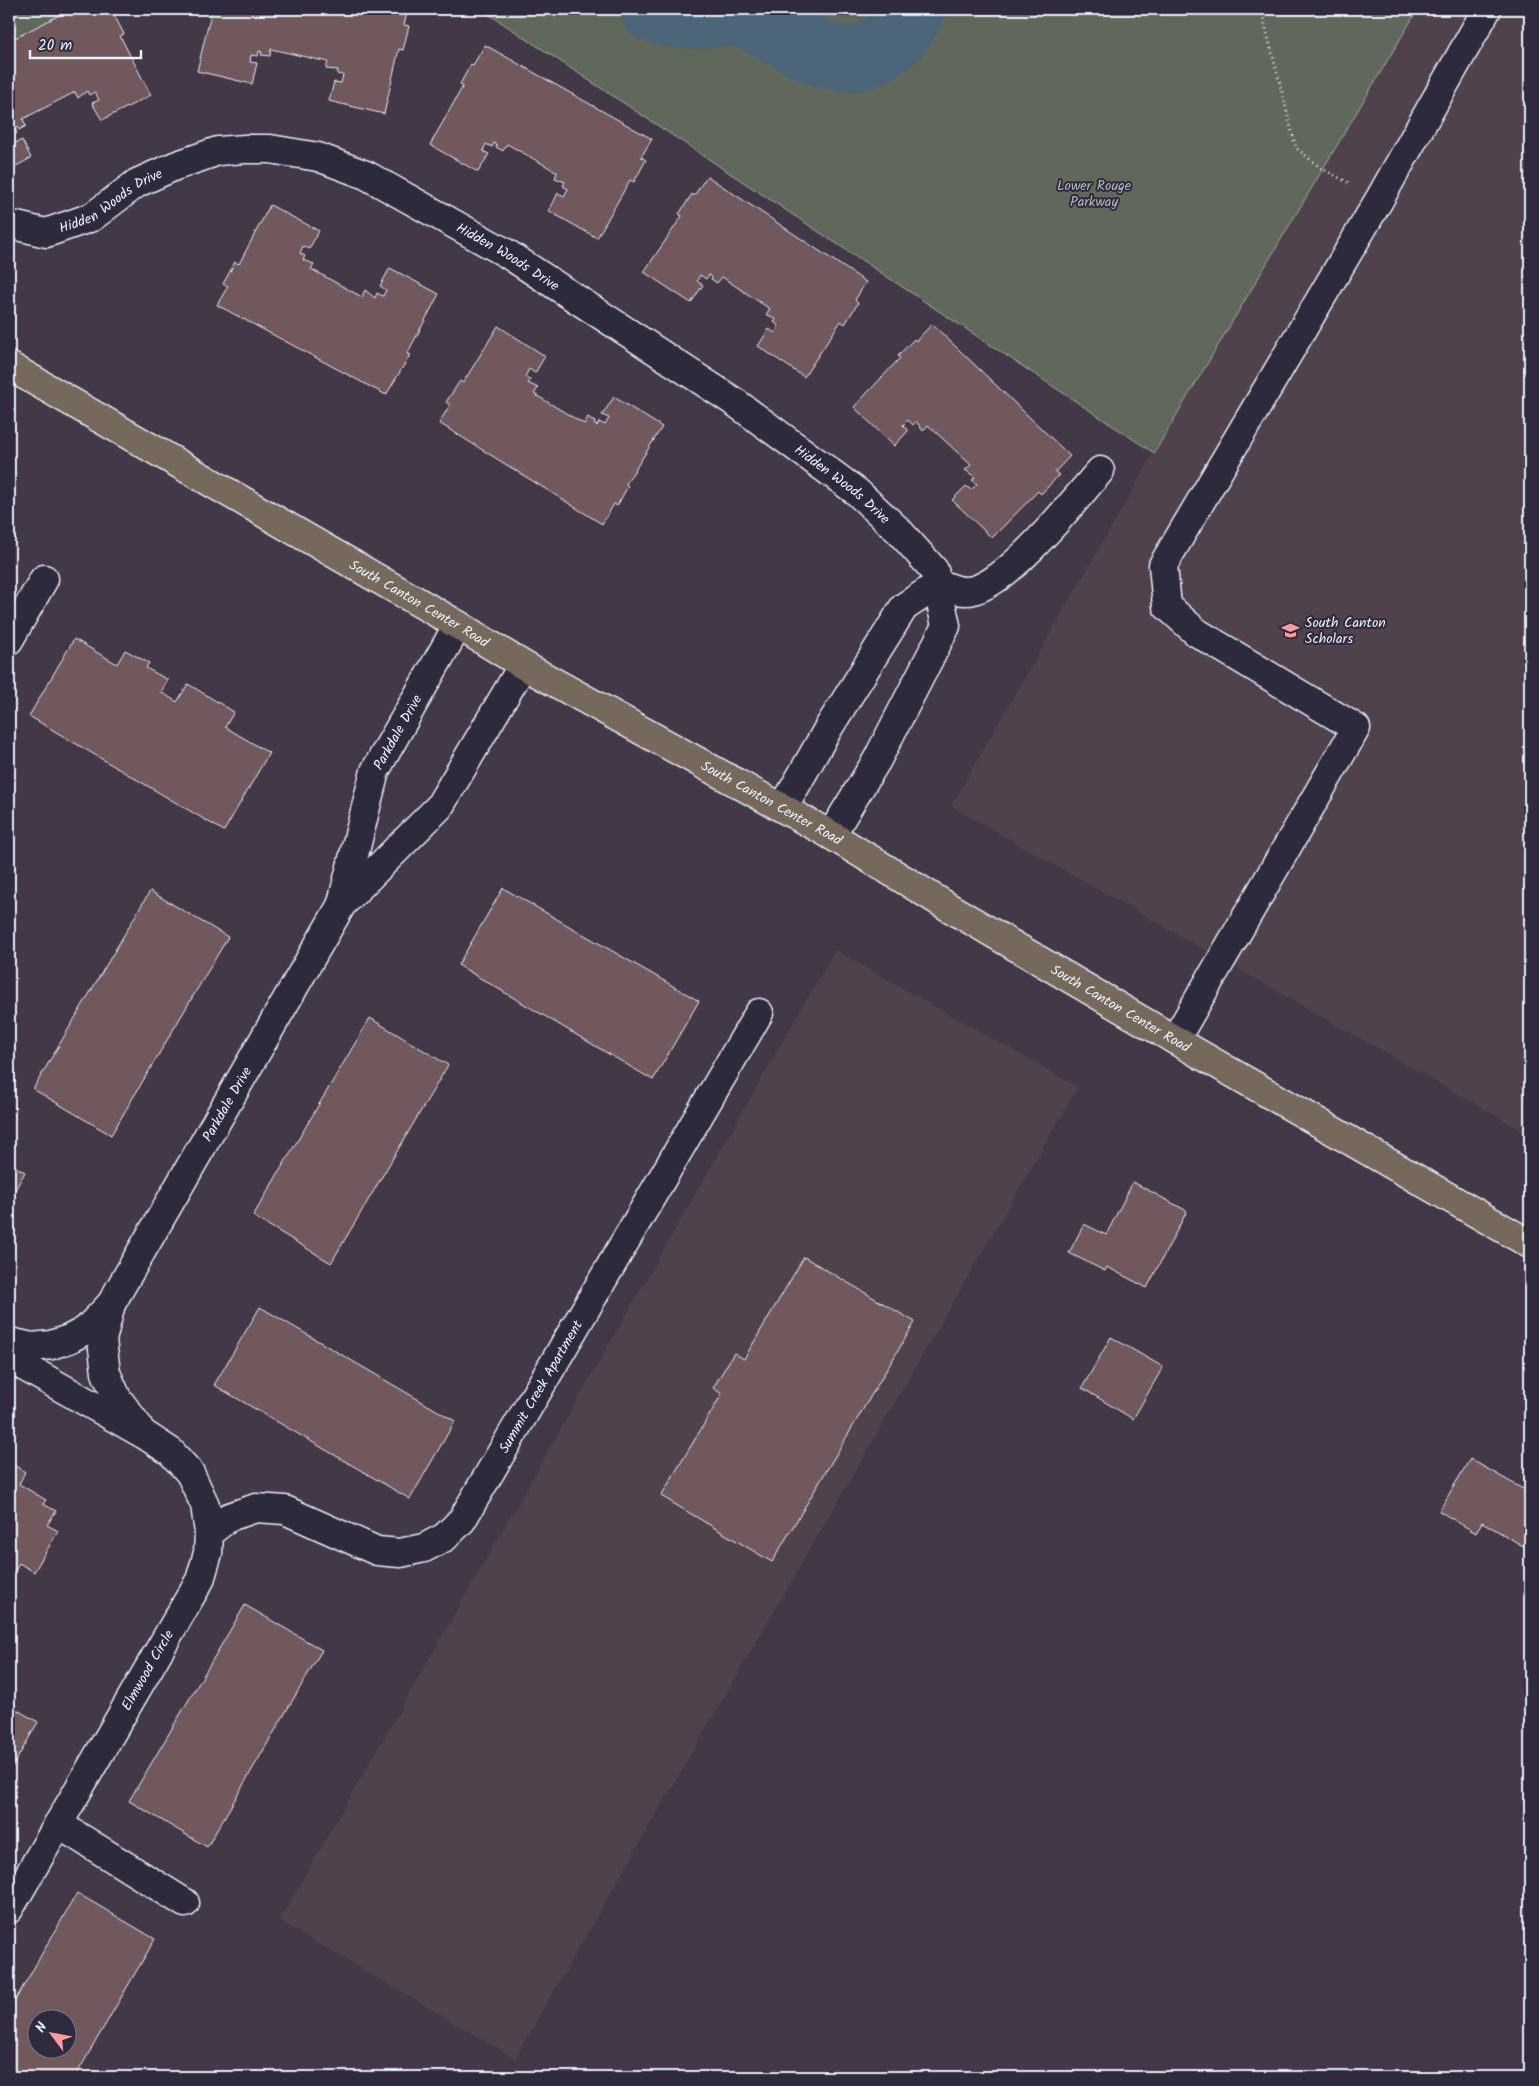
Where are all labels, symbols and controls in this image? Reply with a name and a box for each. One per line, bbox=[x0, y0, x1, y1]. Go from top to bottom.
scale bar bbox=[30, 28, 141, 60]
text: 20 m bbox=[38, 34, 72, 58]
street label: Hidden Woods Drive bbox=[56, 163, 167, 240]
park label: Lower Rouge Parkway bbox=[1057, 175, 1132, 213]
street label: Hidden Woods Drive bbox=[452, 217, 564, 297]
street label: Hidden Woods Drive bbox=[789, 439, 895, 530]
street label: South Canton Center Road bbox=[345, 555, 494, 654]
place label: South Canton Scholars bbox=[1305, 612, 1386, 650]
school or university icon: South Canton Scholars bbox=[1281, 620, 1301, 640]
street label: Parkdale Drive bbox=[368, 690, 429, 774]
street label: South Canton Center Road bbox=[697, 755, 847, 852]
street label: South Canton Center Road bbox=[1046, 959, 1195, 1059]
street label: Parkdale Drive bbox=[197, 1062, 258, 1146]
street label: Summit Creek Apartment bbox=[493, 1316, 589, 1458]
street label: Elmwood Circle bbox=[116, 1626, 180, 1715]
north arrow bbox=[28, 2008, 78, 2058]
text: N bbox=[30, 2018, 54, 2037]

